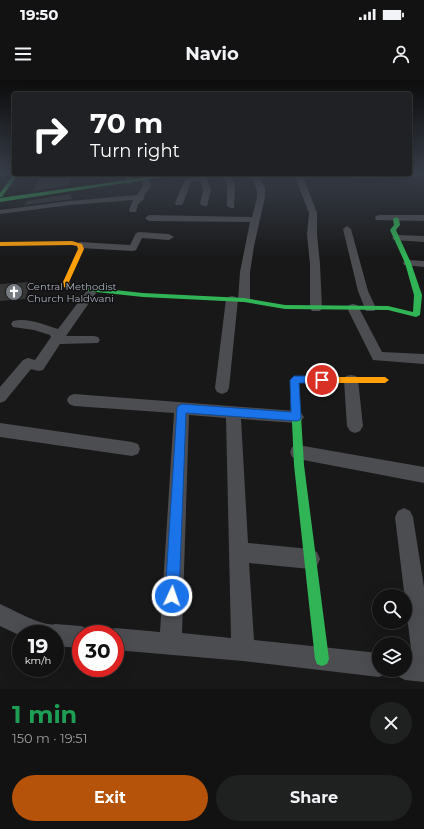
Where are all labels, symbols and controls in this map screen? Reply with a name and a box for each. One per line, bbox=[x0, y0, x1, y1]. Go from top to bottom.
text: 19:50 bbox=[20, 5, 58, 24]
icon: menu bbox=[12, 43, 34, 65]
text: Navio bbox=[185, 43, 239, 65]
icon: person bbox=[390, 43, 412, 65]
text: 70 m bbox=[90, 106, 163, 140]
icon: right bbox=[24, 108, 76, 160]
text: Turn right bbox=[90, 140, 180, 162]
place label: Central Methodist Church Haldwani bbox=[27, 280, 117, 305]
church icon: Central Methodist Church Haldwani bbox=[4, 282, 24, 302]
pin bbox=[305, 363, 339, 397]
icon: arrive bbox=[311, 369, 333, 391]
position arrow bbox=[151, 575, 193, 617]
map controls bbox=[372, 589, 412, 677]
button: search bbox=[372, 589, 412, 629]
speed limit sign: 30 bbox=[72, 625, 124, 677]
text: 19 bbox=[28, 634, 48, 658]
button: layers bbox=[372, 637, 412, 677]
text: km/h bbox=[25, 654, 51, 667]
text: 1 min bbox=[12, 700, 77, 729]
button: close bbox=[370, 702, 412, 744]
text: 150 m · 19:51 bbox=[12, 730, 87, 746]
button: Exit bbox=[12, 775, 208, 821]
button: Share bbox=[216, 775, 412, 821]

